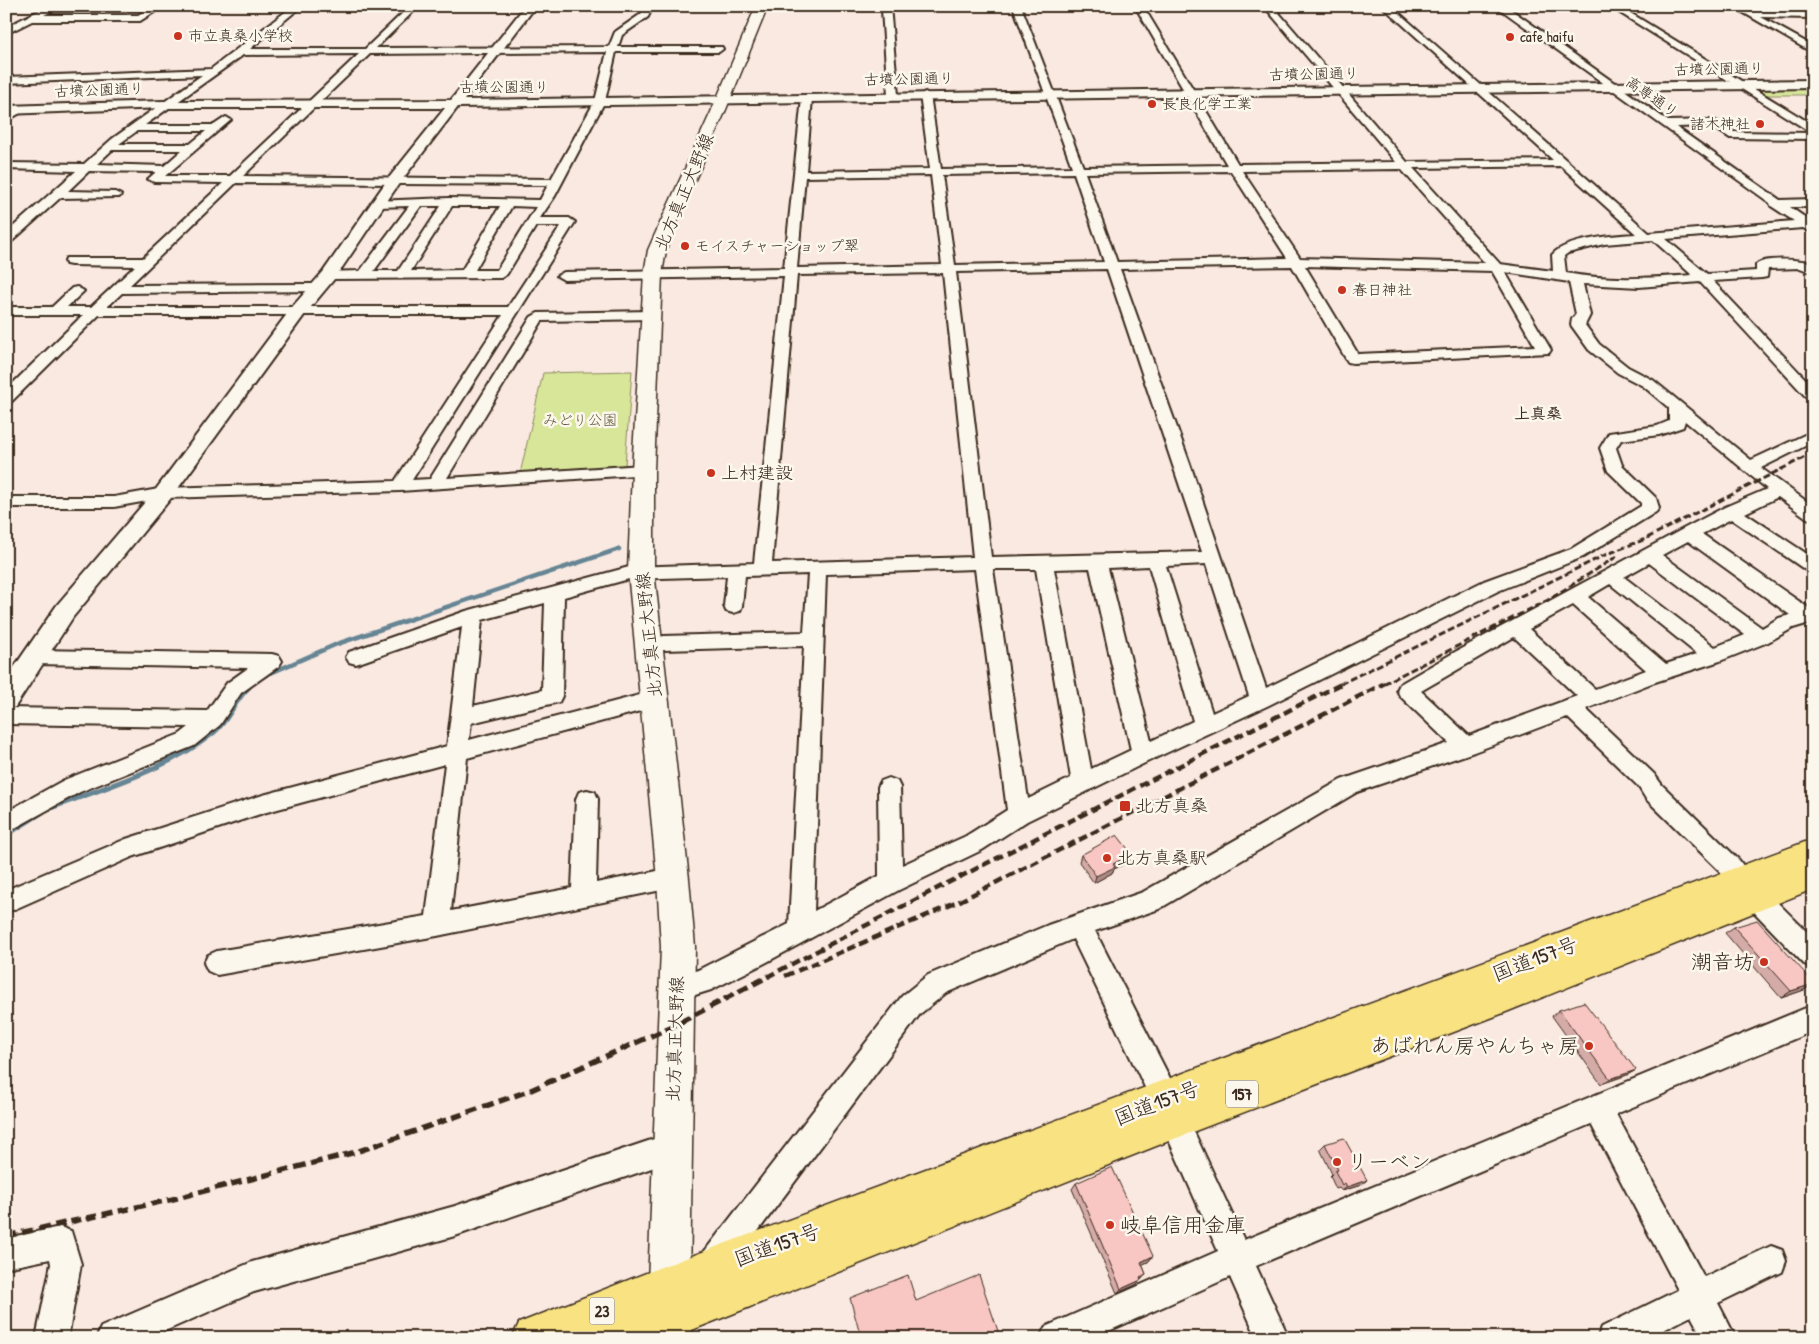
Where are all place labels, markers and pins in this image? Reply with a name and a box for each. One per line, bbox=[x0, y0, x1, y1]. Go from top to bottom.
place label: 市立真桑小学校 bbox=[188, 25, 293, 46]
place label: cafe haifu bbox=[1520, 26, 1573, 47]
marker: 市立真桑小学校 bbox=[172, 30, 184, 42]
marker: cafe haifu bbox=[1504, 31, 1516, 43]
place label: 長良化学工業 bbox=[1162, 93, 1252, 114]
marker: 長良化学工業 bbox=[1146, 98, 1158, 110]
place label: 諸木神社 bbox=[1690, 113, 1750, 134]
marker: 諸木神社 bbox=[1754, 118, 1766, 130]
place label: モイスチャーショップ翠 bbox=[695, 235, 859, 256]
marker: モイスチャーショップ翠 bbox=[679, 240, 691, 252]
place label: 春日神社 bbox=[1352, 279, 1412, 300]
marker: 春日神社 bbox=[1336, 284, 1348, 296]
place label: 上村建設 bbox=[721, 460, 793, 485]
marker: 上村建設 bbox=[705, 467, 717, 479]
place label: 北方真桑 bbox=[1136, 793, 1208, 818]
marker: 北方真桑 bbox=[1118, 799, 1132, 813]
place label: 北方真桑駅 bbox=[1117, 845, 1207, 870]
marker: 北方真桑駅 bbox=[1101, 852, 1113, 864]
place label: 潮音坊 bbox=[1691, 947, 1754, 976]
marker: 潮音坊 bbox=[1758, 956, 1770, 968]
place label: あばれん房やんちゃ房 bbox=[1370, 1031, 1579, 1060]
marker: あばれん房やんちゃ房 bbox=[1583, 1040, 1595, 1052]
place label: リーベン bbox=[1347, 1147, 1431, 1176]
marker: リーベン bbox=[1331, 1156, 1343, 1168]
place label: 岐阜信用金庫 bbox=[1120, 1210, 1246, 1239]
marker: 岐阜信用金庫 bbox=[1104, 1219, 1116, 1231]

